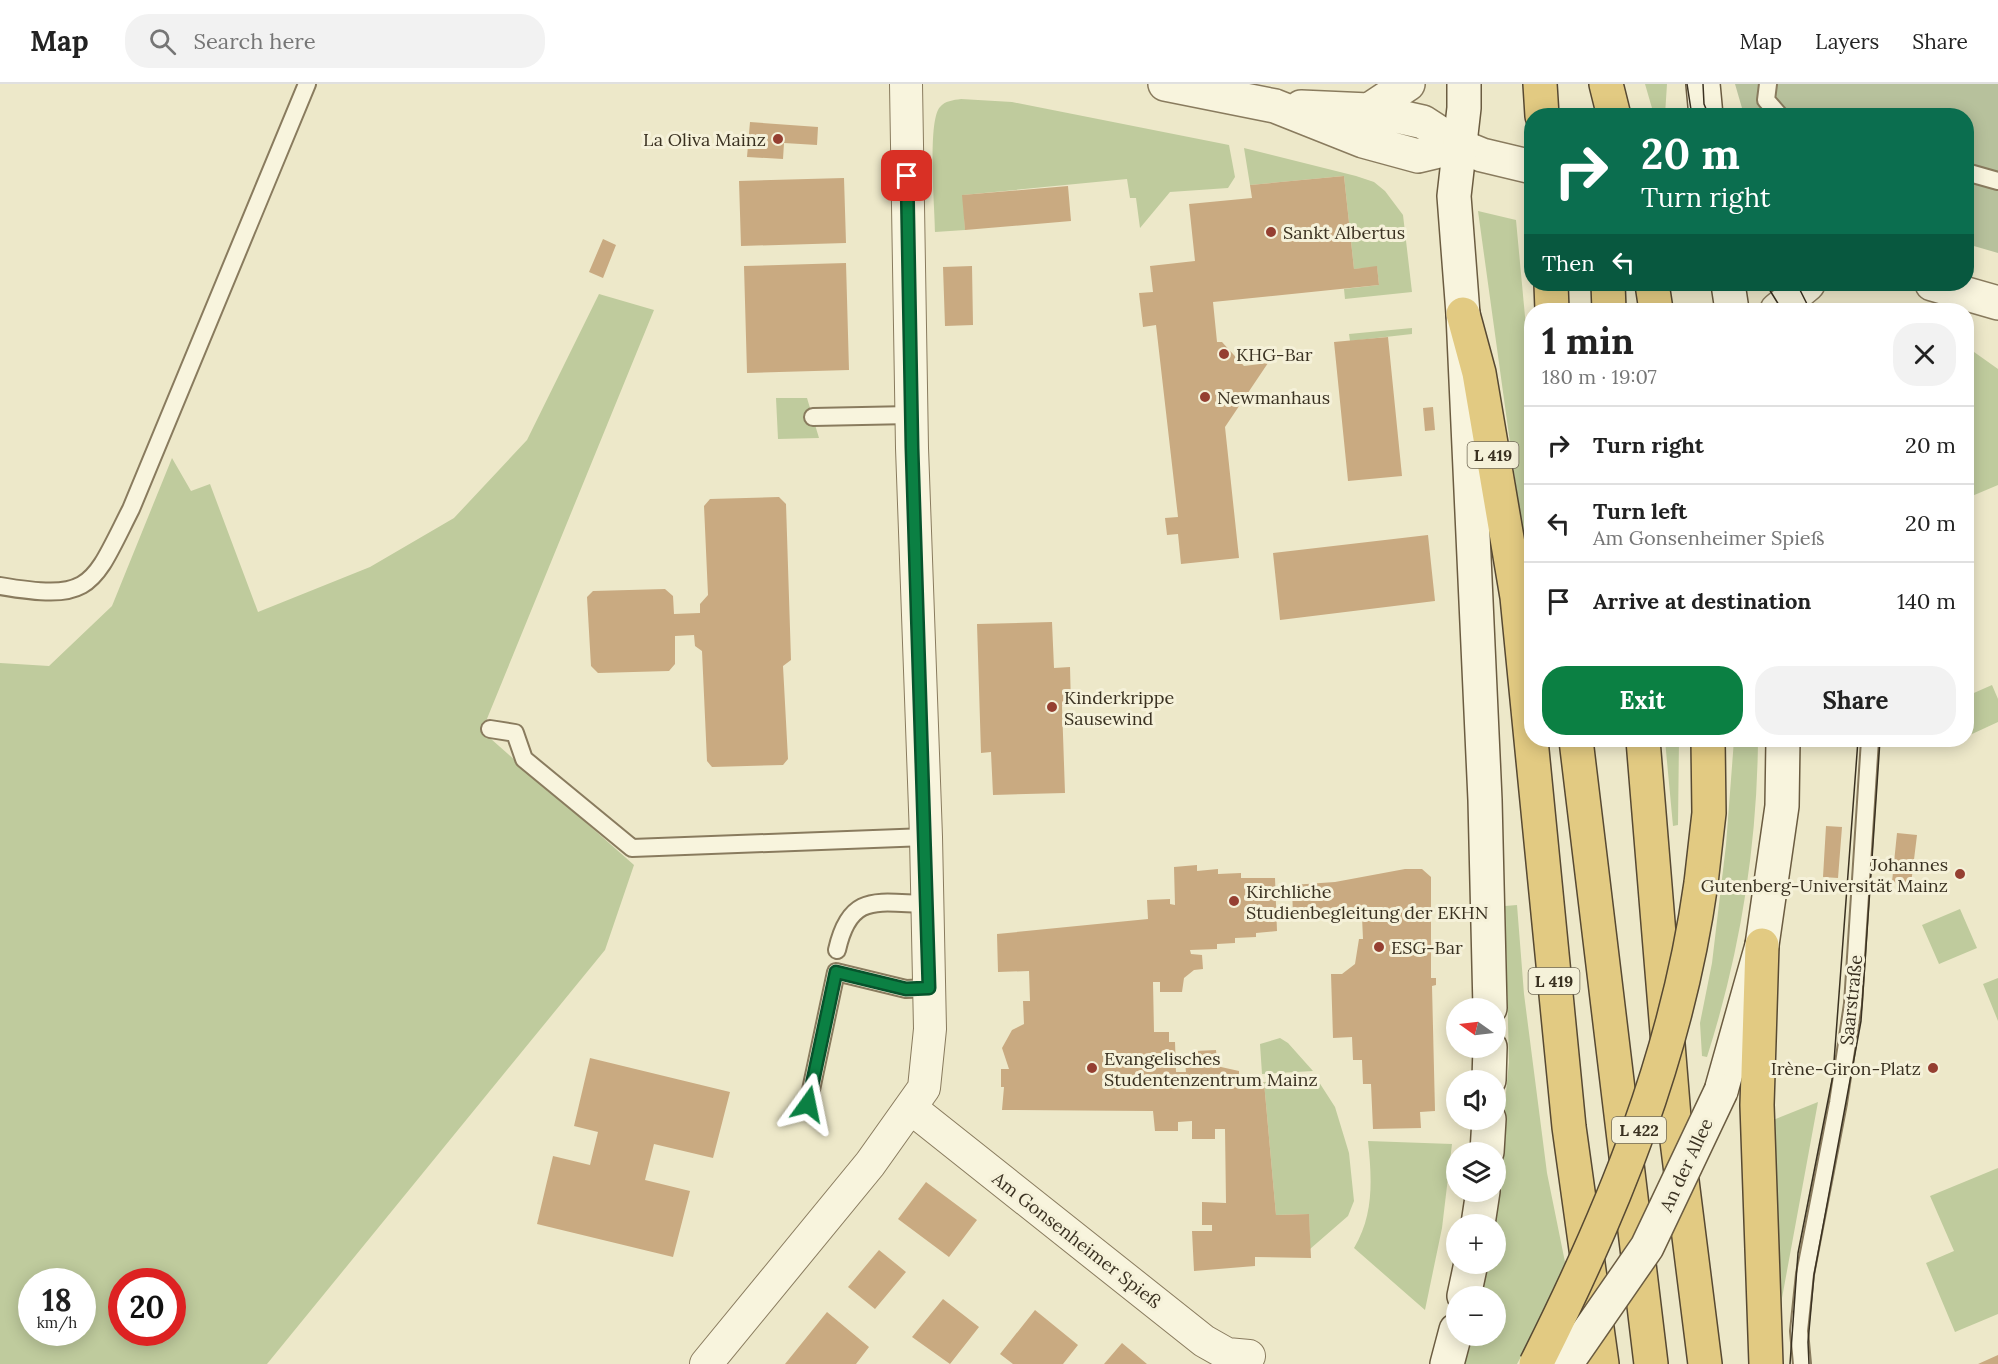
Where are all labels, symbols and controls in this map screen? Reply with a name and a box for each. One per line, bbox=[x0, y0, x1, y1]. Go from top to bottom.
search box bbox=[125, 14, 545, 68]
text: Map bbox=[30, 23, 89, 59]
icon: search bbox=[146, 25, 179, 58]
text: Search here bbox=[194, 27, 316, 55]
text: Map bbox=[1739, 28, 1782, 55]
text: Layers bbox=[1815, 28, 1879, 55]
text: Share bbox=[1912, 28, 1968, 55]
text: 20 m bbox=[1641, 127, 1740, 181]
place label: La Oliva Mainz bbox=[643, 128, 766, 151]
marker: La Oliva Mainz bbox=[771, 132, 785, 146]
icon: right bbox=[1542, 132, 1620, 210]
pin bbox=[881, 150, 932, 201]
icon: arrive bbox=[890, 159, 923, 192]
text: Turn right bbox=[1641, 180, 1770, 214]
place label: Sankt Albertus bbox=[1283, 221, 1405, 244]
marker: Sankt Albertus bbox=[1264, 225, 1278, 239]
icon: left bbox=[1607, 246, 1640, 279]
text: Then bbox=[1542, 249, 1595, 277]
text: 1 min bbox=[1542, 318, 1634, 364]
button: close bbox=[1893, 323, 1956, 386]
place label: KHG-Bar bbox=[1236, 343, 1313, 366]
marker: KHG-Bar bbox=[1217, 347, 1231, 361]
text: 180 m · 19:07 bbox=[1542, 364, 1657, 389]
place label: Newmanhaus bbox=[1217, 386, 1330, 409]
marker: Newmanhaus bbox=[1198, 390, 1212, 404]
icon: right bbox=[1542, 429, 1575, 462]
text: Turn right bbox=[1593, 431, 1704, 459]
text: 20 m bbox=[1905, 431, 1956, 459]
road number: L 419 bbox=[1468, 442, 1518, 468]
text: Turn left bbox=[1593, 497, 1687, 525]
icon: left bbox=[1542, 507, 1575, 540]
text: 20 m bbox=[1905, 509, 1956, 537]
text: Am Gonsenheimer Spieß bbox=[1593, 525, 1824, 550]
icon: arrive bbox=[1542, 585, 1575, 618]
text: Arrive at destination bbox=[1593, 587, 1811, 615]
text: 140 m bbox=[1897, 587, 1956, 615]
button: Exit bbox=[1542, 666, 1743, 735]
button: Share bbox=[1755, 666, 1956, 735]
place label: Kinderkrippe Sausewind bbox=[1064, 686, 1175, 730]
marker: Kinderkrippe Sausewind bbox=[1045, 700, 1059, 714]
place label: Johannes Gutenberg-Universität Mainz bbox=[1701, 853, 1948, 897]
marker: Johannes Gutenberg-Universität Mainz bbox=[1953, 867, 1967, 881]
place label: Kirchliche Studienbegleitung der EKHN bbox=[1246, 880, 1489, 924]
marker: Kirchliche Studienbegleitung der EKHN bbox=[1227, 894, 1241, 908]
place label: ESG-Bar bbox=[1391, 936, 1463, 959]
marker: ESG-Bar bbox=[1372, 940, 1386, 954]
street label: Saarstraße bbox=[1835, 953, 1867, 1046]
road number: L 419 bbox=[1528, 968, 1580, 994]
north arrow bbox=[1446, 998, 1506, 1058]
map controls bbox=[1446, 998, 1506, 1346]
place label: Evangelisches Studentenzentrum Mainz bbox=[1104, 1047, 1318, 1091]
place label: Irène-Giron-Platz bbox=[1771, 1057, 1921, 1080]
marker: Evangelisches Studentenzentrum Mainz bbox=[1085, 1061, 1099, 1075]
marker: Irène-Giron-Platz bbox=[1926, 1061, 1940, 1075]
button: sound bbox=[1446, 1070, 1506, 1130]
position arrow bbox=[776, 1072, 840, 1136]
street label: An der Allee bbox=[1654, 1114, 1718, 1216]
road number: L 422 bbox=[1612, 1117, 1666, 1143]
button: layers bbox=[1446, 1142, 1506, 1202]
street label: Am Gonsenheimer Spieß bbox=[987, 1166, 1166, 1313]
button: + bbox=[1446, 1214, 1506, 1274]
speed limit sign: 20 bbox=[108, 1268, 186, 1346]
text: 18 bbox=[42, 1281, 72, 1319]
button: − bbox=[1446, 1286, 1506, 1346]
text: km/h bbox=[37, 1313, 77, 1332]

